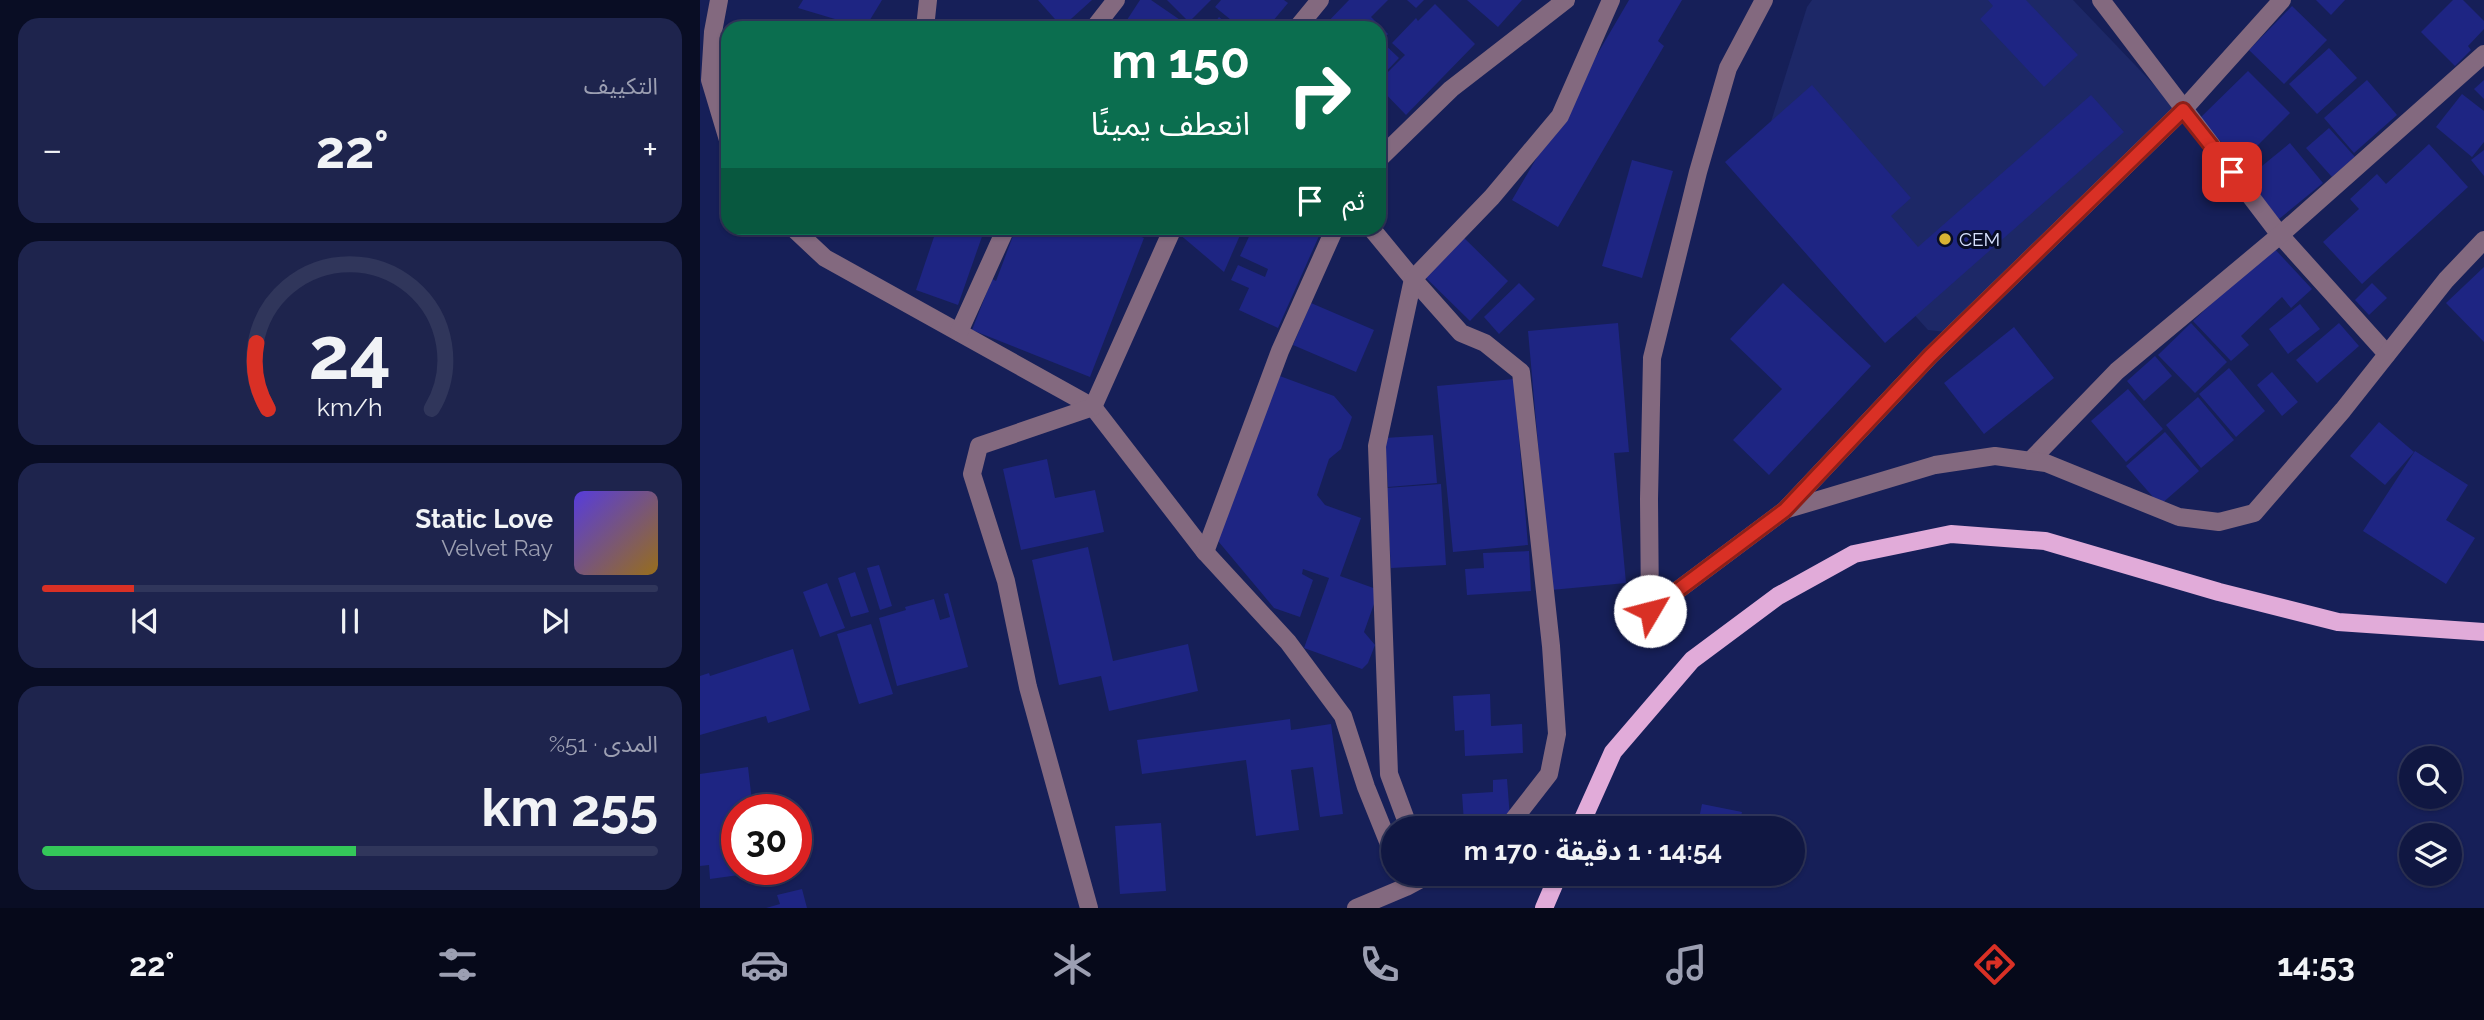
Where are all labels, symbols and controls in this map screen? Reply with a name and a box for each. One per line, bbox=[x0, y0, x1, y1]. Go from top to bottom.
text: 150 m bbox=[1111, 32, 1250, 89]
icon: right bbox=[1274, 49, 1365, 140]
text: التكييف bbox=[584, 72, 658, 99]
text: انعطف يمينًا bbox=[1091, 105, 1250, 142]
text: 22° bbox=[316, 119, 389, 180]
text: − bbox=[42, 127, 62, 172]
text: + bbox=[642, 127, 658, 172]
pin bbox=[2202, 142, 2262, 202]
icon: arrive bbox=[2213, 153, 2251, 191]
icon: arrive bbox=[1291, 182, 1329, 220]
text: ثم bbox=[1343, 186, 1365, 216]
place label: CEM bbox=[1959, 228, 2000, 250]
marker: CEM bbox=[1937, 231, 1953, 247]
text: 24 bbox=[309, 311, 391, 396]
text: km/h bbox=[317, 392, 383, 422]
text: Static Love bbox=[415, 504, 553, 534]
text: Velvet Ray bbox=[441, 534, 553, 561]
position arrow bbox=[1613, 574, 1687, 648]
icon: previous bbox=[126, 602, 164, 640]
icon: pause bbox=[331, 602, 369, 640]
icon: next bbox=[536, 602, 574, 640]
text: المدى · 51% bbox=[549, 730, 658, 757]
map controls bbox=[2399, 746, 2462, 886]
button: search bbox=[2399, 746, 2462, 809]
text: 255 km bbox=[481, 777, 658, 838]
speed limit sign: 30 bbox=[721, 794, 812, 885]
button: layers bbox=[2399, 823, 2462, 886]
text: 14:54 · 1 دقيقة · 170 m bbox=[1464, 836, 1722, 866]
icon: filters bbox=[433, 940, 482, 989]
icon: car bbox=[740, 940, 789, 989]
icon: climate bbox=[1048, 940, 1097, 989]
icon: phone bbox=[1355, 940, 1404, 989]
icon: music bbox=[1662, 940, 1711, 989]
icon: directions bbox=[1970, 940, 2019, 989]
text: 22° bbox=[129, 946, 174, 983]
text: 14:53 bbox=[2277, 946, 2355, 983]

